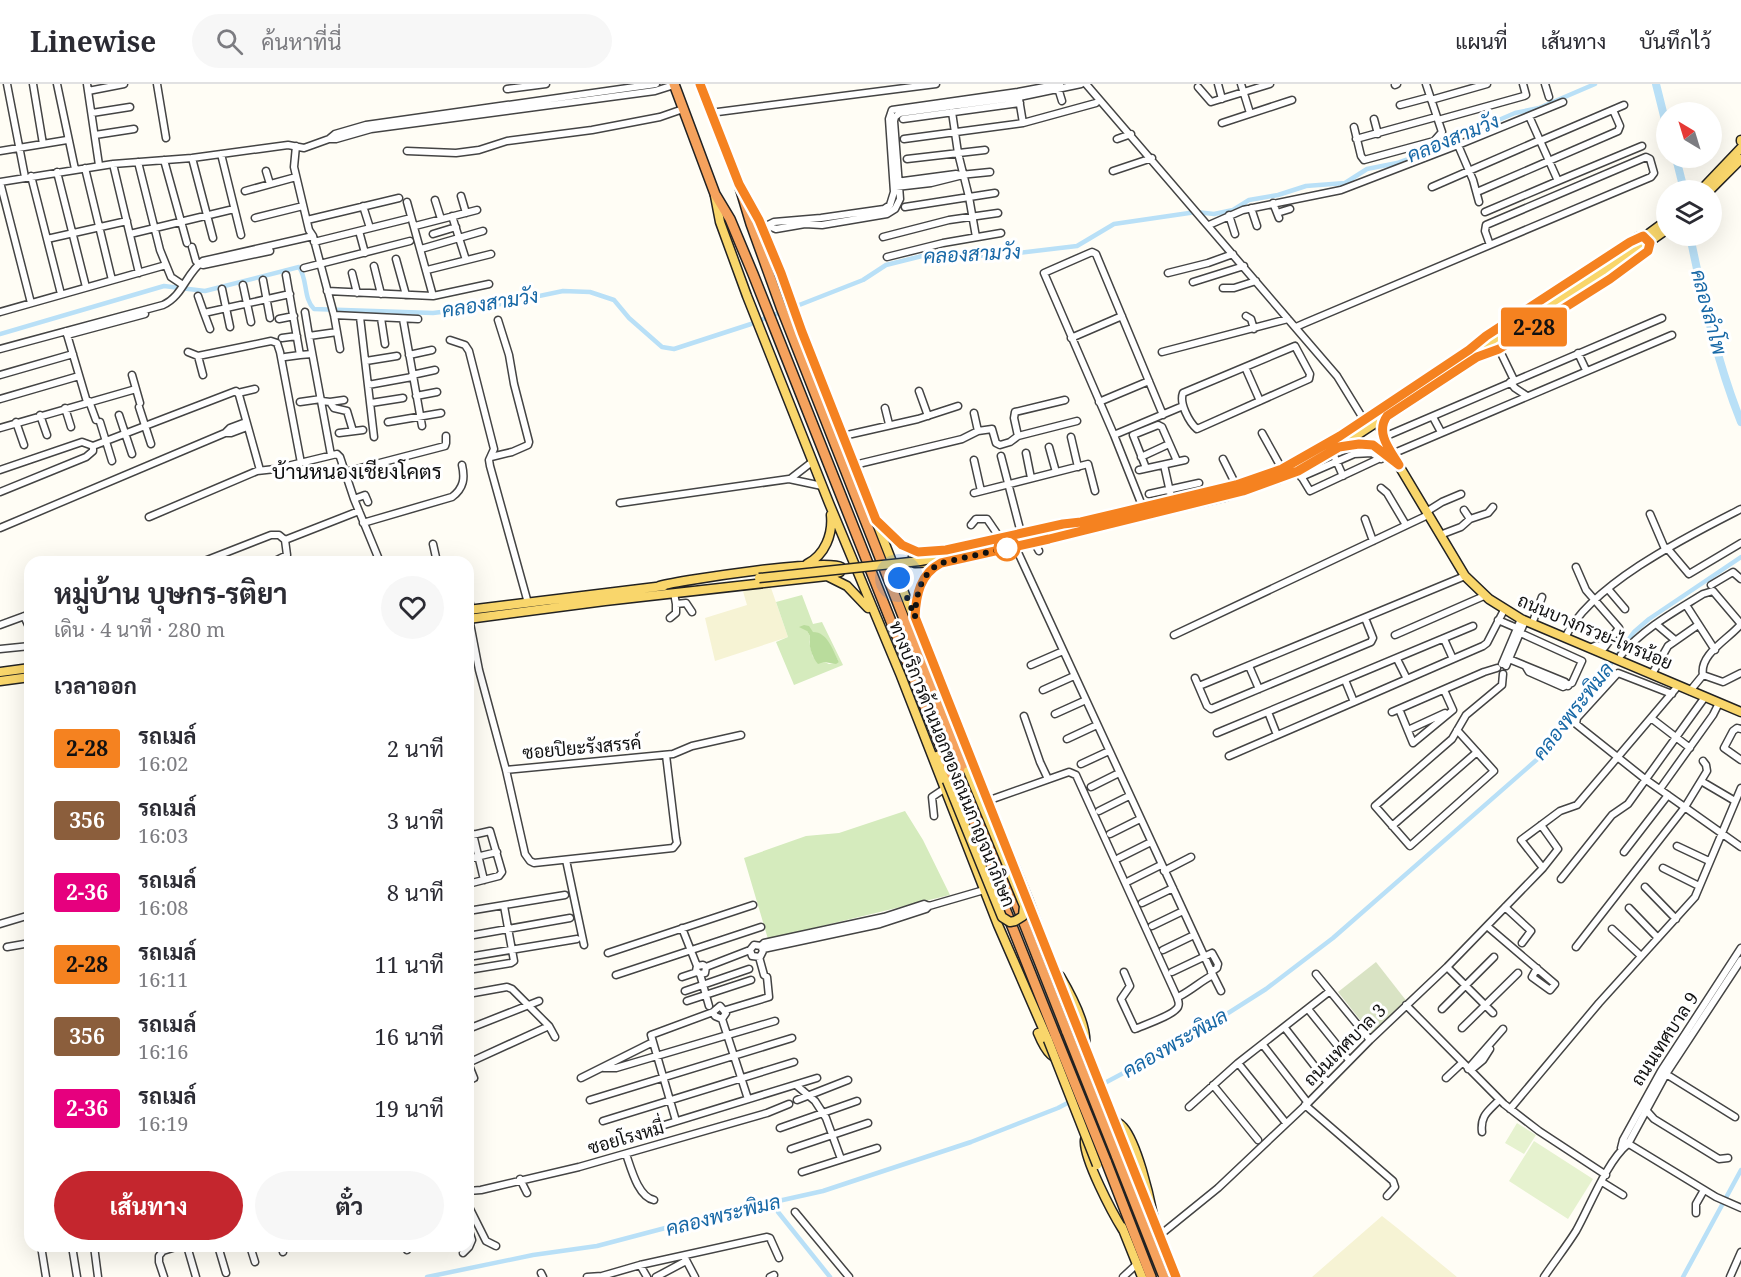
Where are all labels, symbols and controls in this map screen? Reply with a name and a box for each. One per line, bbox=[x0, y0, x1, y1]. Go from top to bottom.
search box bbox=[192, 14, 612, 68]
text: Linewise bbox=[30, 22, 156, 60]
icon: search bbox=[213, 25, 246, 58]
text: ค้นหาที่นี่ bbox=[261, 26, 342, 56]
text: แผนที่ bbox=[1455, 27, 1508, 55]
text: เส้นทาง bbox=[1541, 27, 1606, 55]
text: บันทึกไว้ bbox=[1639, 27, 1711, 55]
north arrow bbox=[1656, 102, 1722, 168]
map controls bbox=[1656, 102, 1722, 246]
water label: คลองสามวัง bbox=[1403, 107, 1503, 168]
button: layers bbox=[1656, 180, 1722, 246]
water label: คลองสามวัง bbox=[923, 237, 1021, 270]
water label: คลองลำโพ bbox=[1685, 266, 1734, 358]
water label: คลองสามวัง bbox=[440, 282, 540, 323]
line badge: 2-28 bbox=[1492, 308, 1576, 346]
text: 2-28 bbox=[1513, 313, 1555, 341]
district label: บ้านหนองเชียงโคตร bbox=[272, 457, 442, 485]
unlabelled marker bbox=[994, 535, 1020, 561]
your location bbox=[884, 563, 914, 593]
text: หมู่บ้าน บุษกร-รติยา bbox=[54, 574, 288, 612]
button: heart bbox=[381, 576, 444, 639]
street label: ถนนบางกรวย-ไทรน้อย bbox=[1514, 588, 1676, 675]
text: เดิน · 4 นาที · 280 m bbox=[54, 616, 225, 643]
street label: ทางบริการด้านนอกของถนนกาญจนาภิเษก bbox=[884, 617, 1021, 910]
water label: คลองพระพิมล bbox=[1526, 656, 1619, 765]
text: เวลาออก bbox=[54, 670, 137, 700]
text: รถเมล์ bbox=[138, 720, 196, 750]
street label: ซอยปิยะรังสรรค์ bbox=[521, 730, 642, 764]
text: 2 นาที bbox=[387, 733, 444, 763]
text: 2-28 bbox=[66, 734, 108, 762]
text: 16:02 bbox=[138, 750, 189, 777]
text: รถเมล์ bbox=[138, 792, 196, 822]
text: 3 นาที bbox=[387, 805, 444, 835]
text: 356 bbox=[69, 806, 105, 834]
text: 16:03 bbox=[138, 822, 188, 849]
text: รถเมล์ bbox=[138, 864, 196, 894]
text: 8 นาที bbox=[387, 877, 444, 907]
text: 2-36 bbox=[66, 878, 108, 906]
text: 16:08 bbox=[138, 894, 189, 921]
text: รถเมล์ bbox=[138, 936, 196, 966]
text: 11 นาที bbox=[375, 949, 444, 979]
text: 2-28 bbox=[66, 950, 108, 978]
text: 16:11 bbox=[138, 966, 189, 993]
street label: ถนนเทศบาล 9 bbox=[1625, 987, 1703, 1090]
street label: ถนนเทศบาล 3 bbox=[1298, 998, 1391, 1091]
water label: คลองพระพิมล bbox=[1117, 1001, 1232, 1084]
text: รถเมล์ bbox=[138, 1008, 196, 1038]
text: 16 นาที bbox=[375, 1021, 444, 1051]
text: 356 bbox=[69, 1022, 105, 1050]
text: 16:16 bbox=[138, 1038, 188, 1065]
text: รถเมล์ bbox=[138, 1080, 196, 1110]
text: 19 นาที bbox=[375, 1093, 444, 1123]
text: 2-36 bbox=[66, 1094, 108, 1122]
text: 16:19 bbox=[138, 1110, 189, 1137]
street label: ซอยโรงหมี่ bbox=[584, 1112, 667, 1159]
button: เส้นทาง bbox=[54, 1171, 243, 1240]
button: ตั๋ว bbox=[255, 1171, 444, 1240]
water label: คลองพระพิมล bbox=[663, 1187, 783, 1242]

